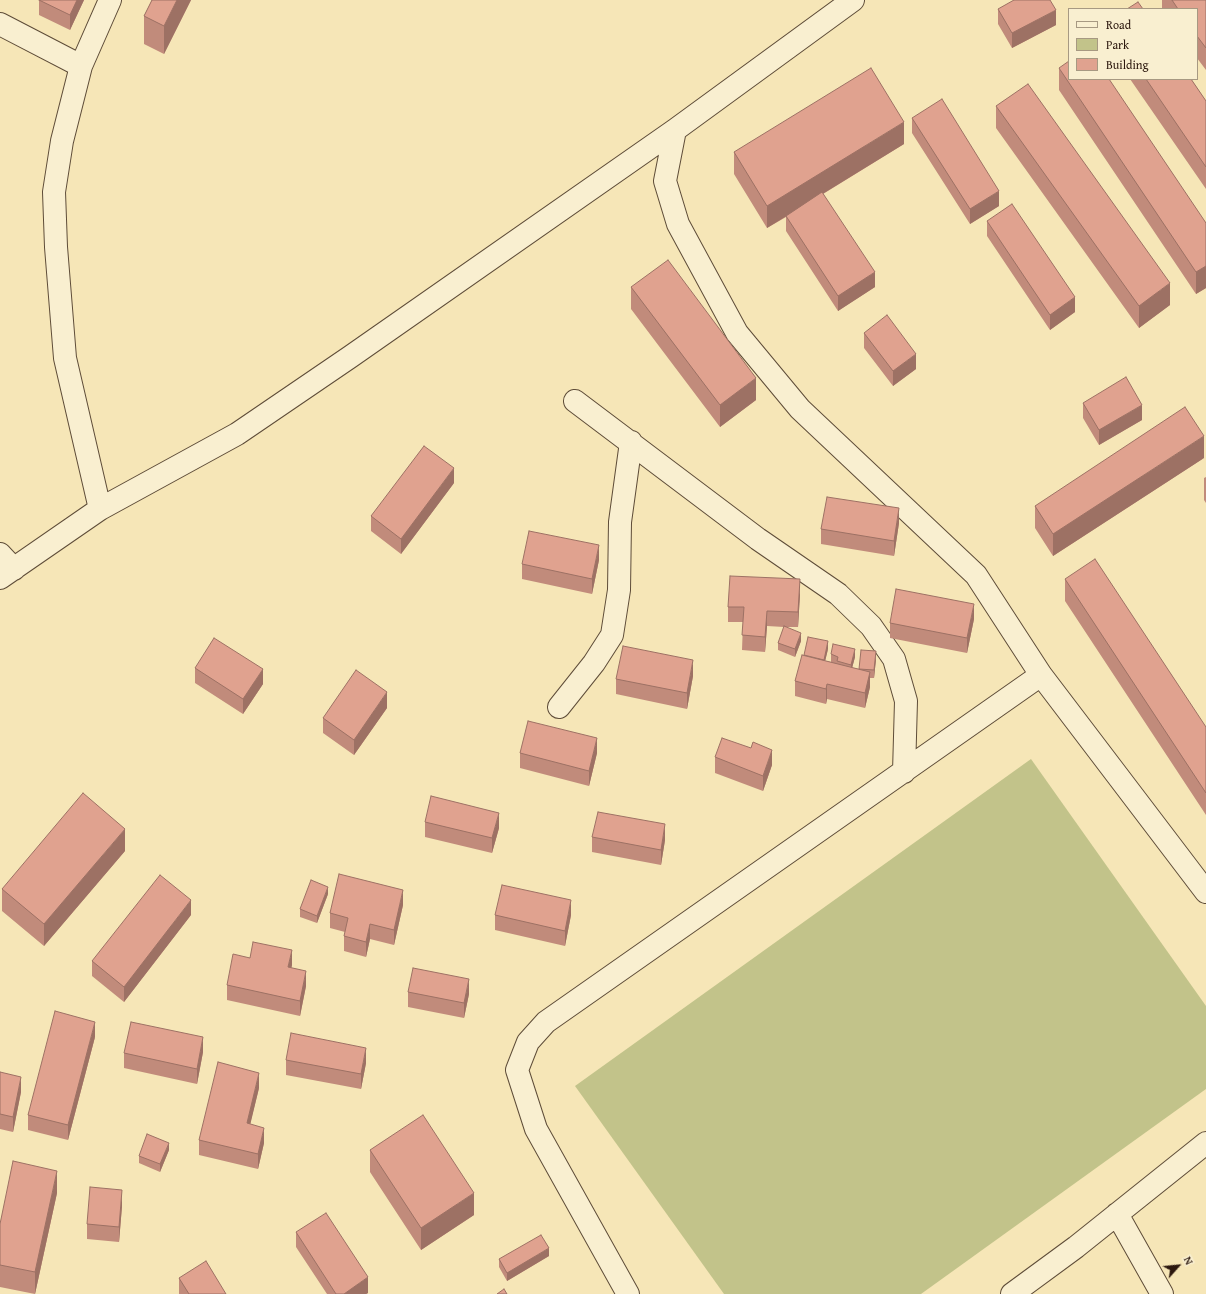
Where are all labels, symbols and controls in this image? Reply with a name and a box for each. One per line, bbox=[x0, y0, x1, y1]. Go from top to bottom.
legend bbox=[1068, 8, 1198, 80]
text: Road bbox=[1106, 16, 1131, 33]
text: Park bbox=[1106, 36, 1129, 53]
text: Building bbox=[1106, 56, 1149, 73]
north arrow bbox=[1158, 1246, 1198, 1286]
text: N bbox=[1180, 1254, 1197, 1267]

